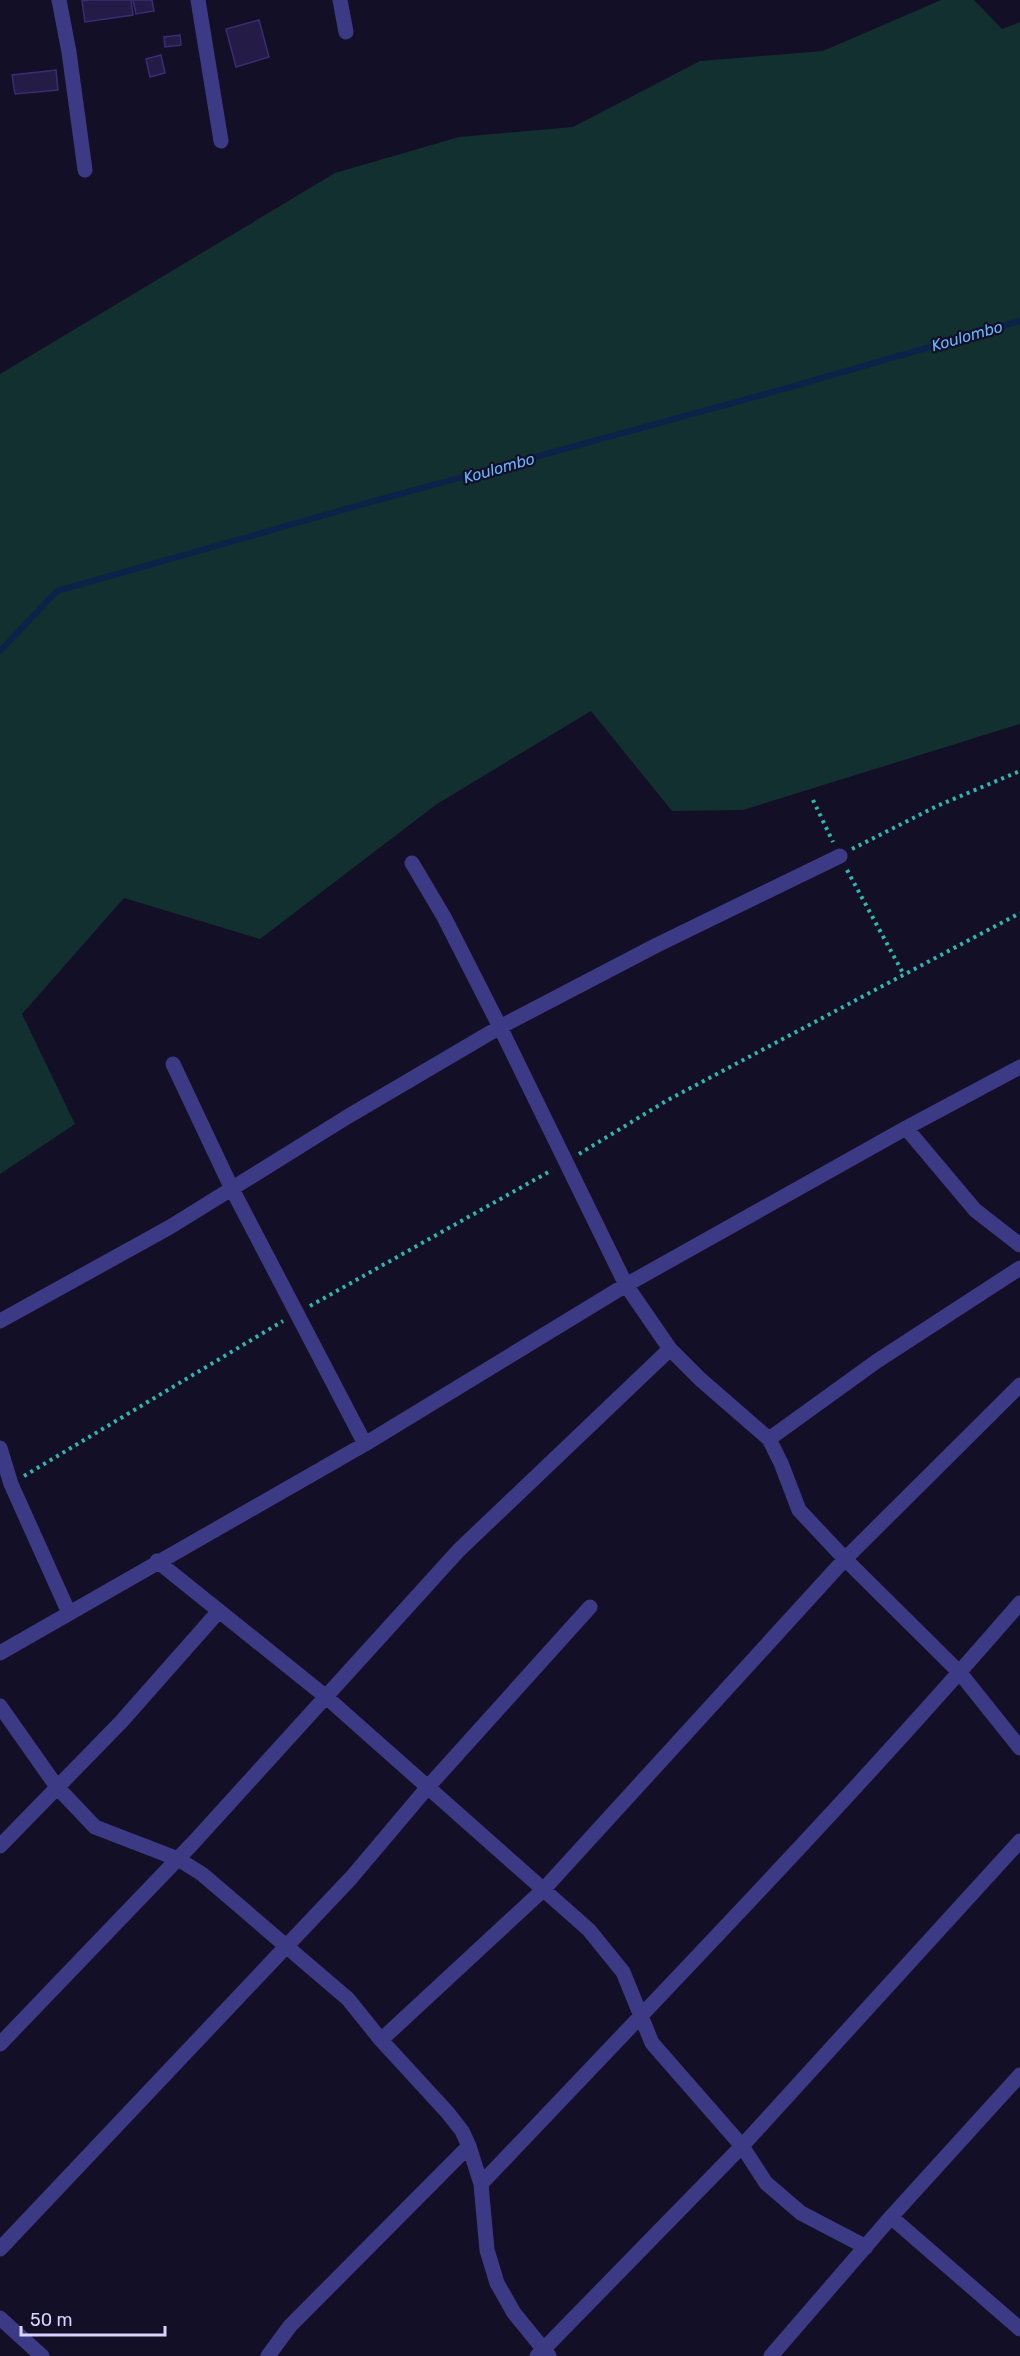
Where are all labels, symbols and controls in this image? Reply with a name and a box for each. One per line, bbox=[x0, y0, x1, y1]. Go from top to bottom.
water label: Koulombo bbox=[929, 317, 1005, 355]
water label: Koulombo bbox=[461, 449, 537, 487]
scale bar bbox=[21, 2299, 165, 2337]
text: 50 m bbox=[30, 2309, 73, 2331]

